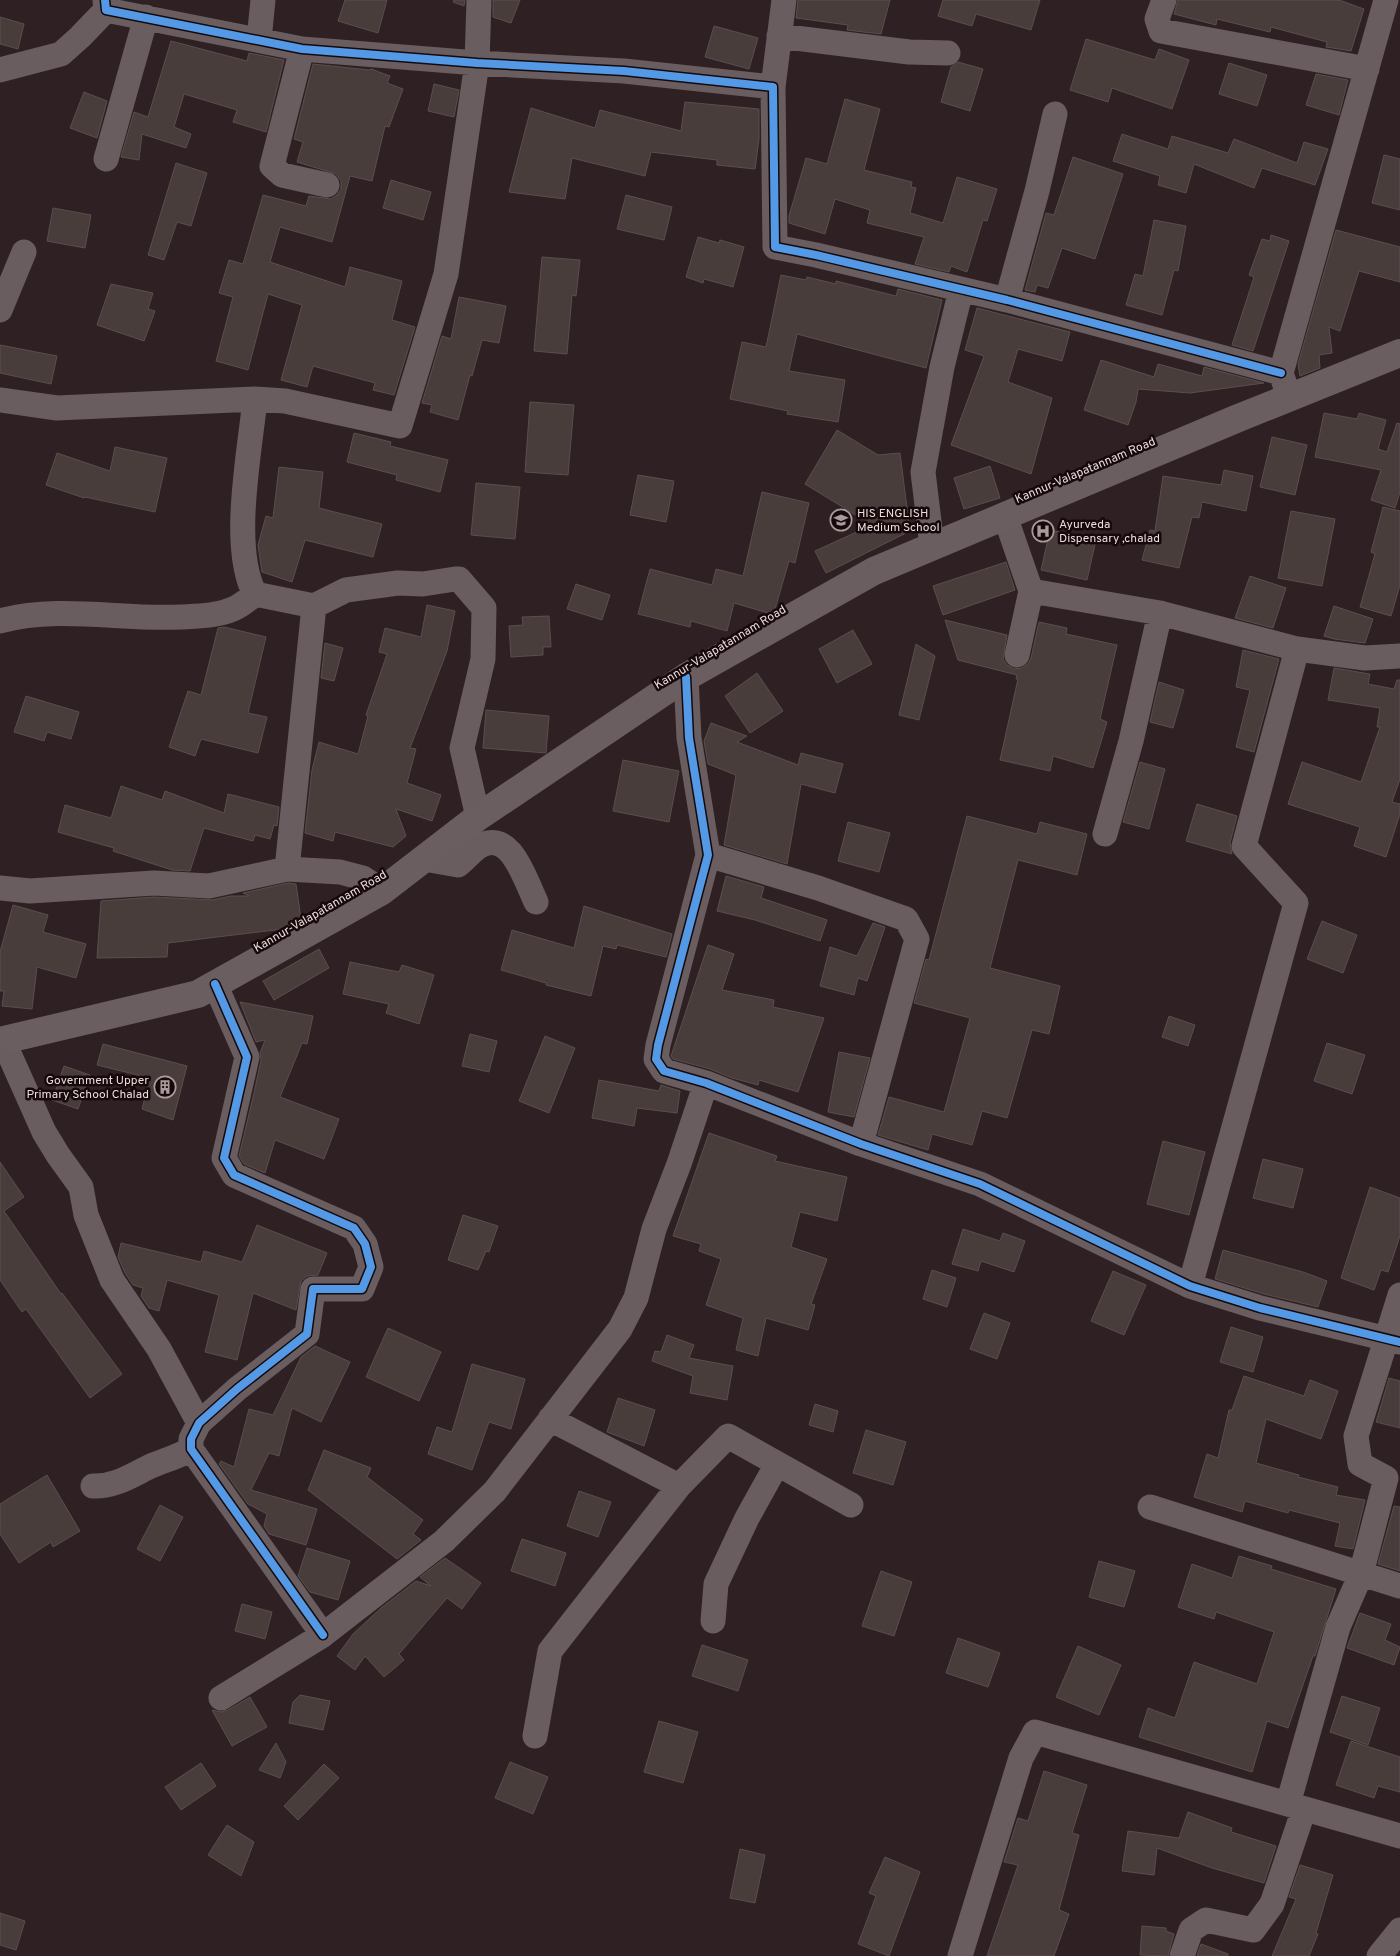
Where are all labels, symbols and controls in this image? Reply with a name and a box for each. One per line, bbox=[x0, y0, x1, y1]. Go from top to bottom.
street label: Kannur-Valapatannam Road bbox=[1013, 434, 1158, 508]
place label: HIS ENGLISH Medium School bbox=[857, 506, 940, 536]
school or university icon: HIS ENGLISH Medium School bbox=[829, 508, 853, 532]
place label: Ayurveda Dispensary ,chalad bbox=[1059, 517, 1160, 547]
hospital icon: Ayurveda Dispensary ,chalad bbox=[1031, 519, 1055, 543]
street label: Kannur-Valapatannam Road bbox=[652, 602, 789, 694]
street label: Kannur-Valapatannam Road bbox=[251, 867, 390, 957]
place label: Government Upper Primary School Chalad bbox=[26, 1073, 149, 1103]
building icon: Government Upper Primary School Chalad bbox=[153, 1075, 177, 1099]

